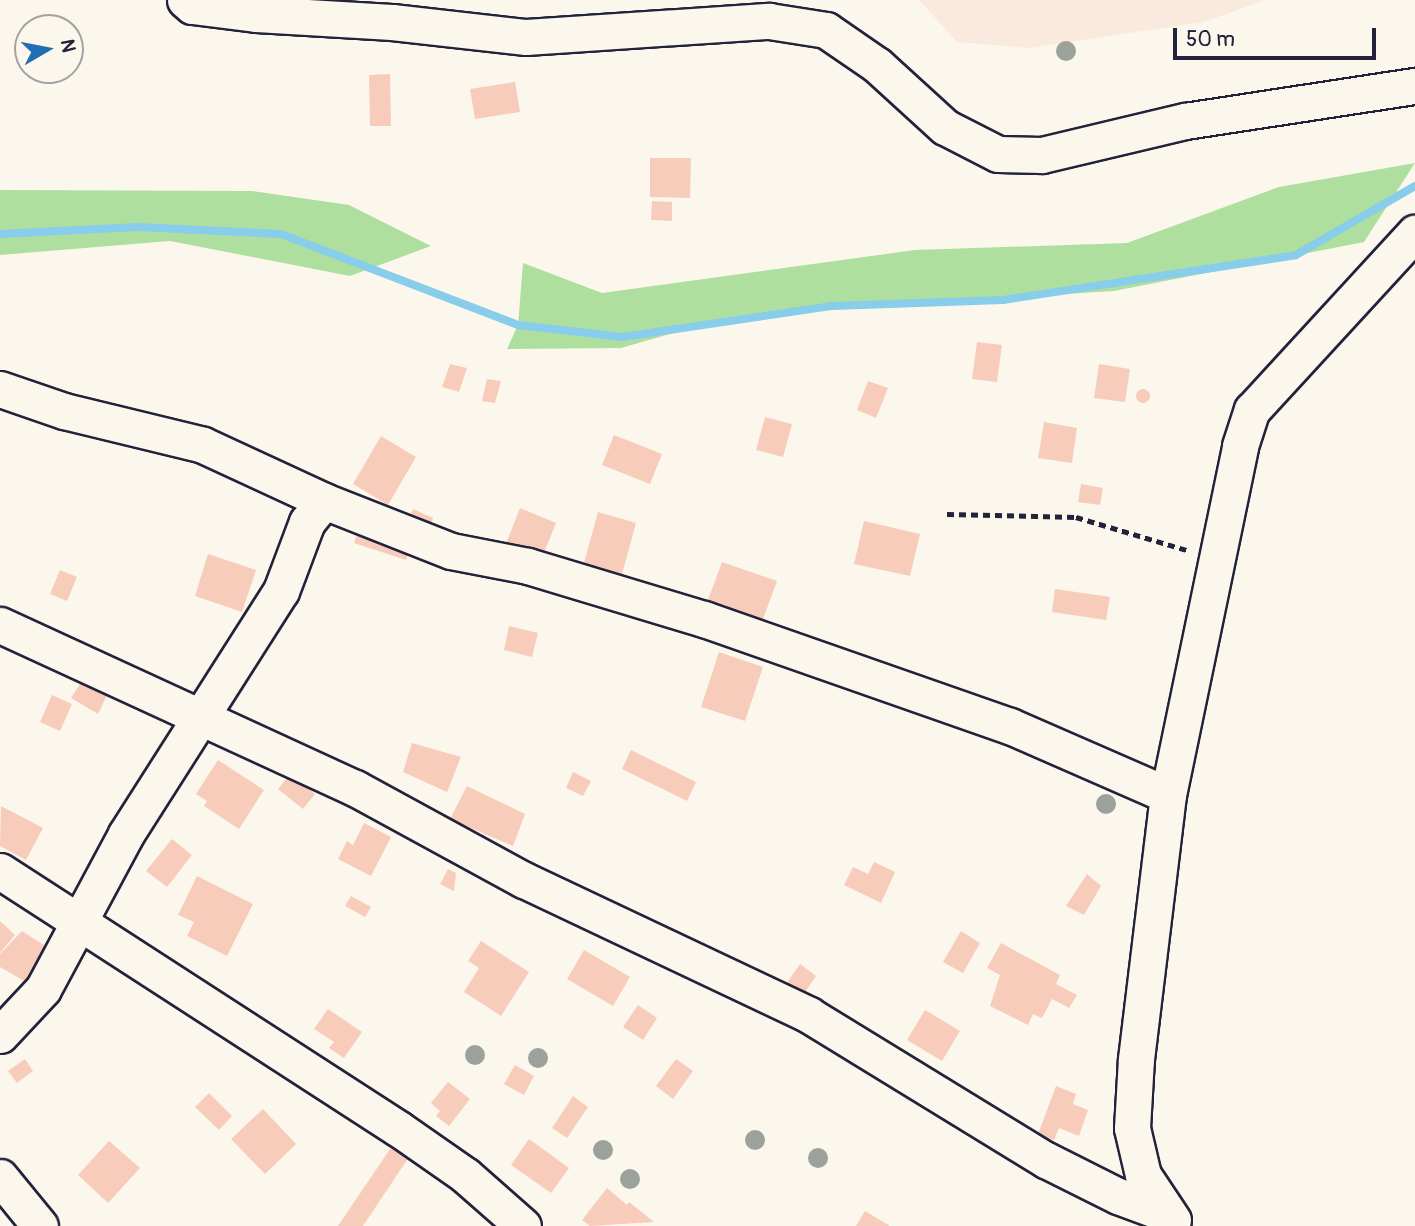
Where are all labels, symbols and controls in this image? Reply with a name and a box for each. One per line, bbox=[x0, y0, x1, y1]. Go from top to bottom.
north arrow bbox=[14, 14, 84, 84]
scale bar bbox=[1177, 14, 1380, 58]
text: 50 m bbox=[1186, 26, 1235, 53]
text: N bbox=[55, 37, 81, 54]

